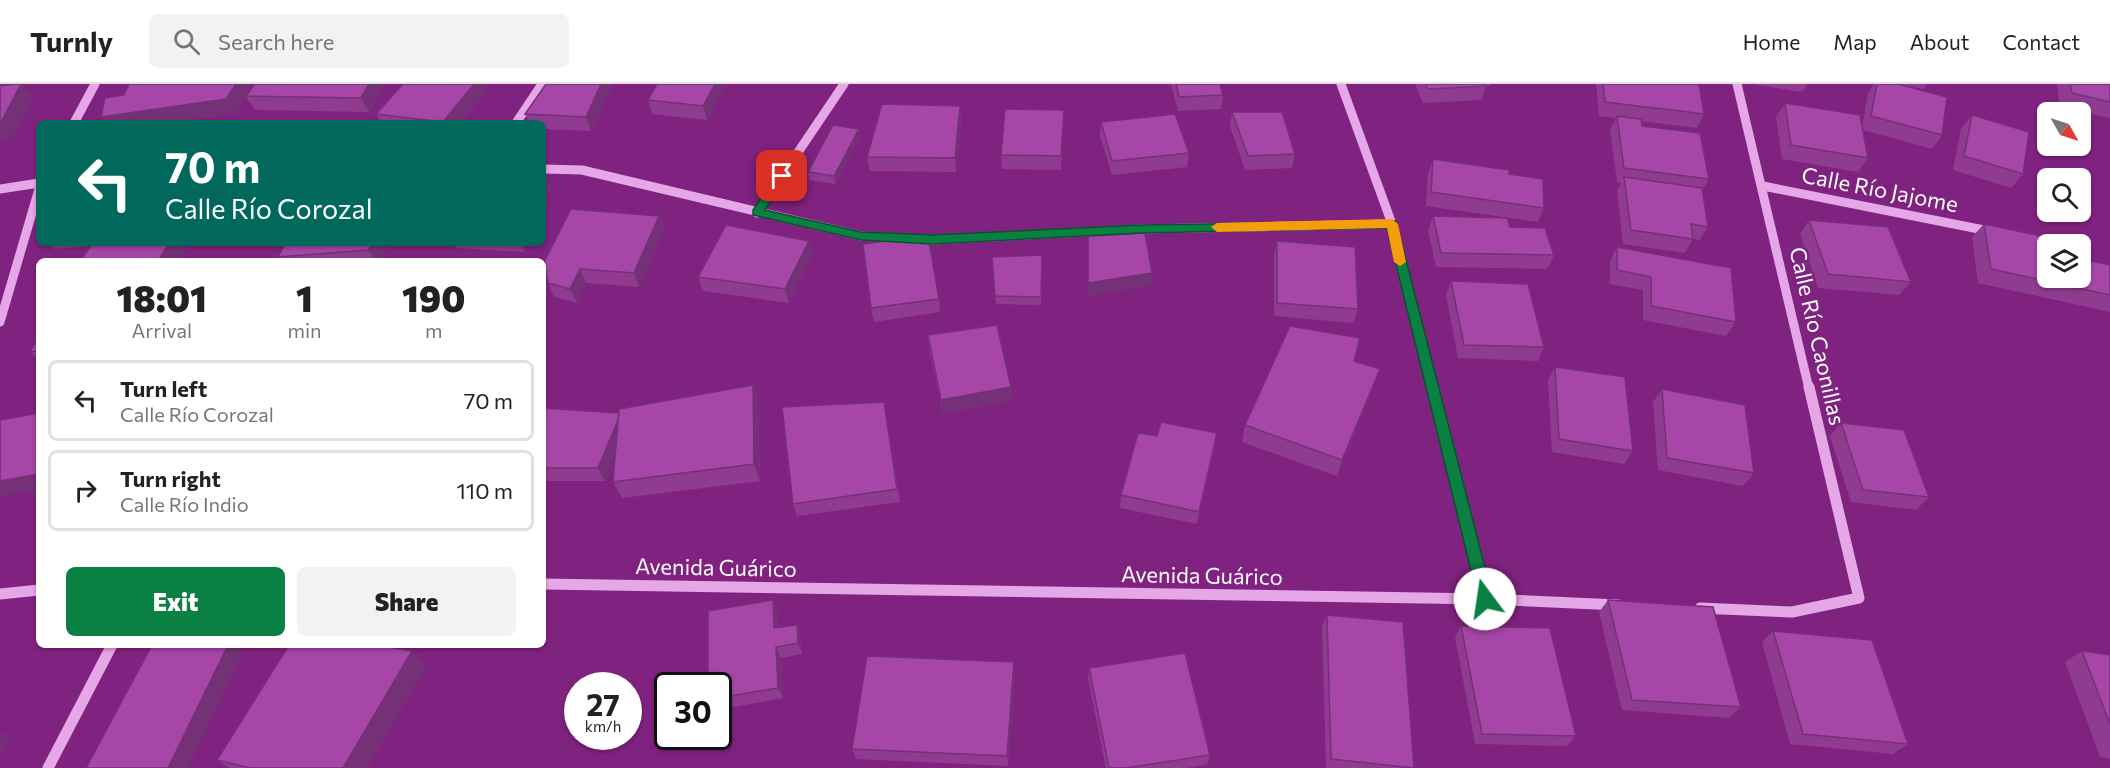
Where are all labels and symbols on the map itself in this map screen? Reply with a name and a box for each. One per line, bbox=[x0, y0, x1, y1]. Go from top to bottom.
north arrow bbox=[2037, 102, 2091, 156]
pin bbox=[756, 150, 807, 201]
street label: Calle Río Jajome bbox=[1799, 161, 1961, 217]
street label: Calle Río Caonillas bbox=[1784, 244, 1852, 428]
street label: Avenida Guárico bbox=[635, 552, 797, 582]
street label: Avenida Guárico bbox=[1121, 560, 1283, 590]
position arrow bbox=[1453, 567, 1517, 631]
speed limit sign: 30 bbox=[654, 672, 732, 750]

